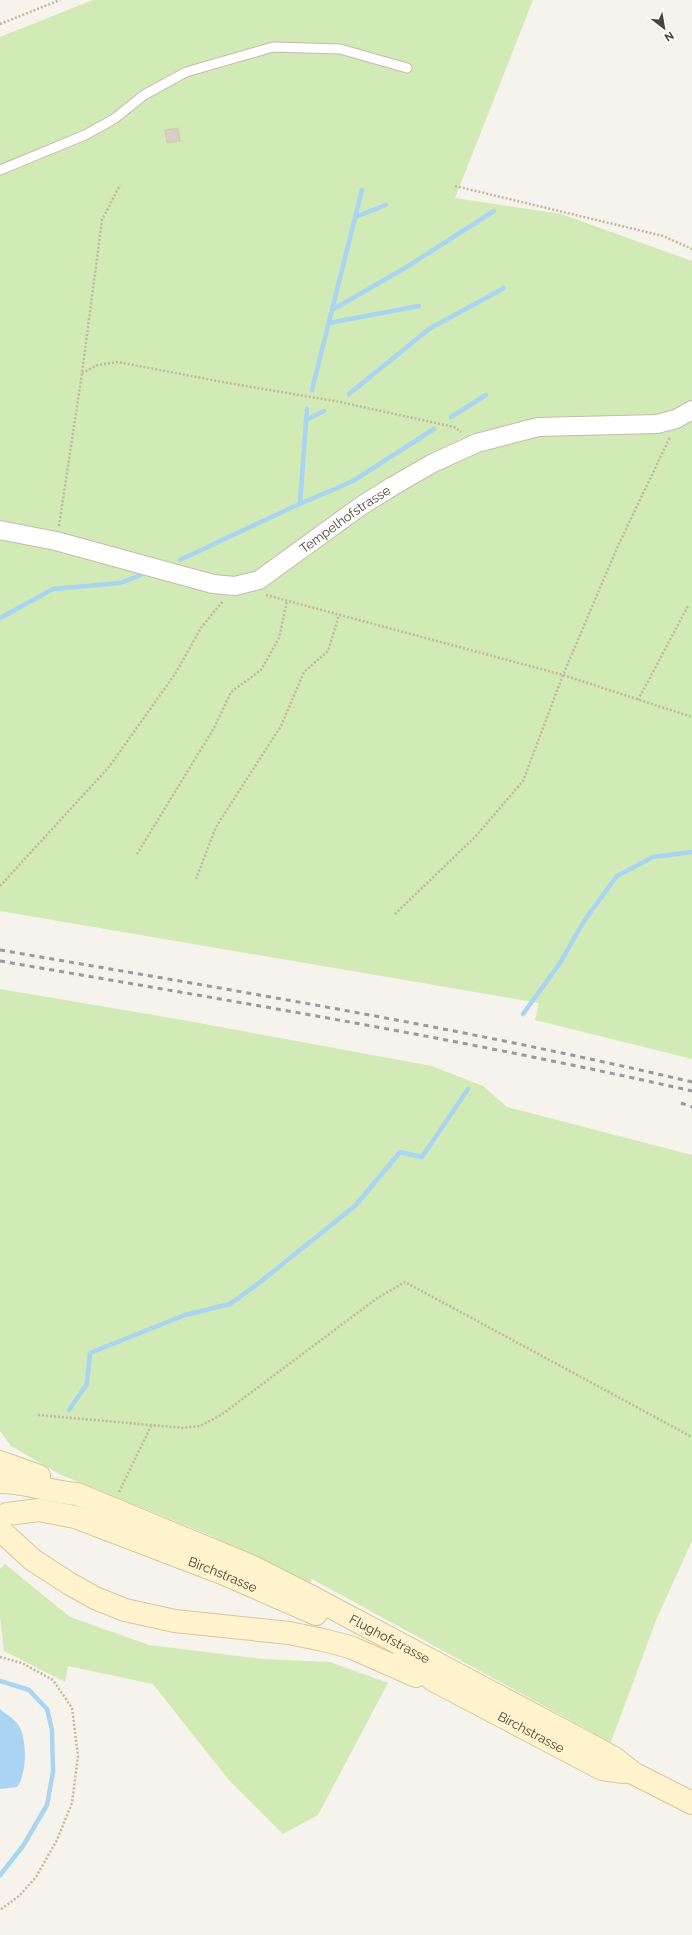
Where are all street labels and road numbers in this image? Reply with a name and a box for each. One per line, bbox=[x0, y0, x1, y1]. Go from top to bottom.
street label: Tempelhofstrasse bbox=[297, 482, 393, 556]
street label: Birchstrasse bbox=[186, 1554, 260, 1596]
street label: Flughofstrasse bbox=[347, 1611, 433, 1667]
street label: Birchstrasse bbox=[495, 1709, 567, 1756]

